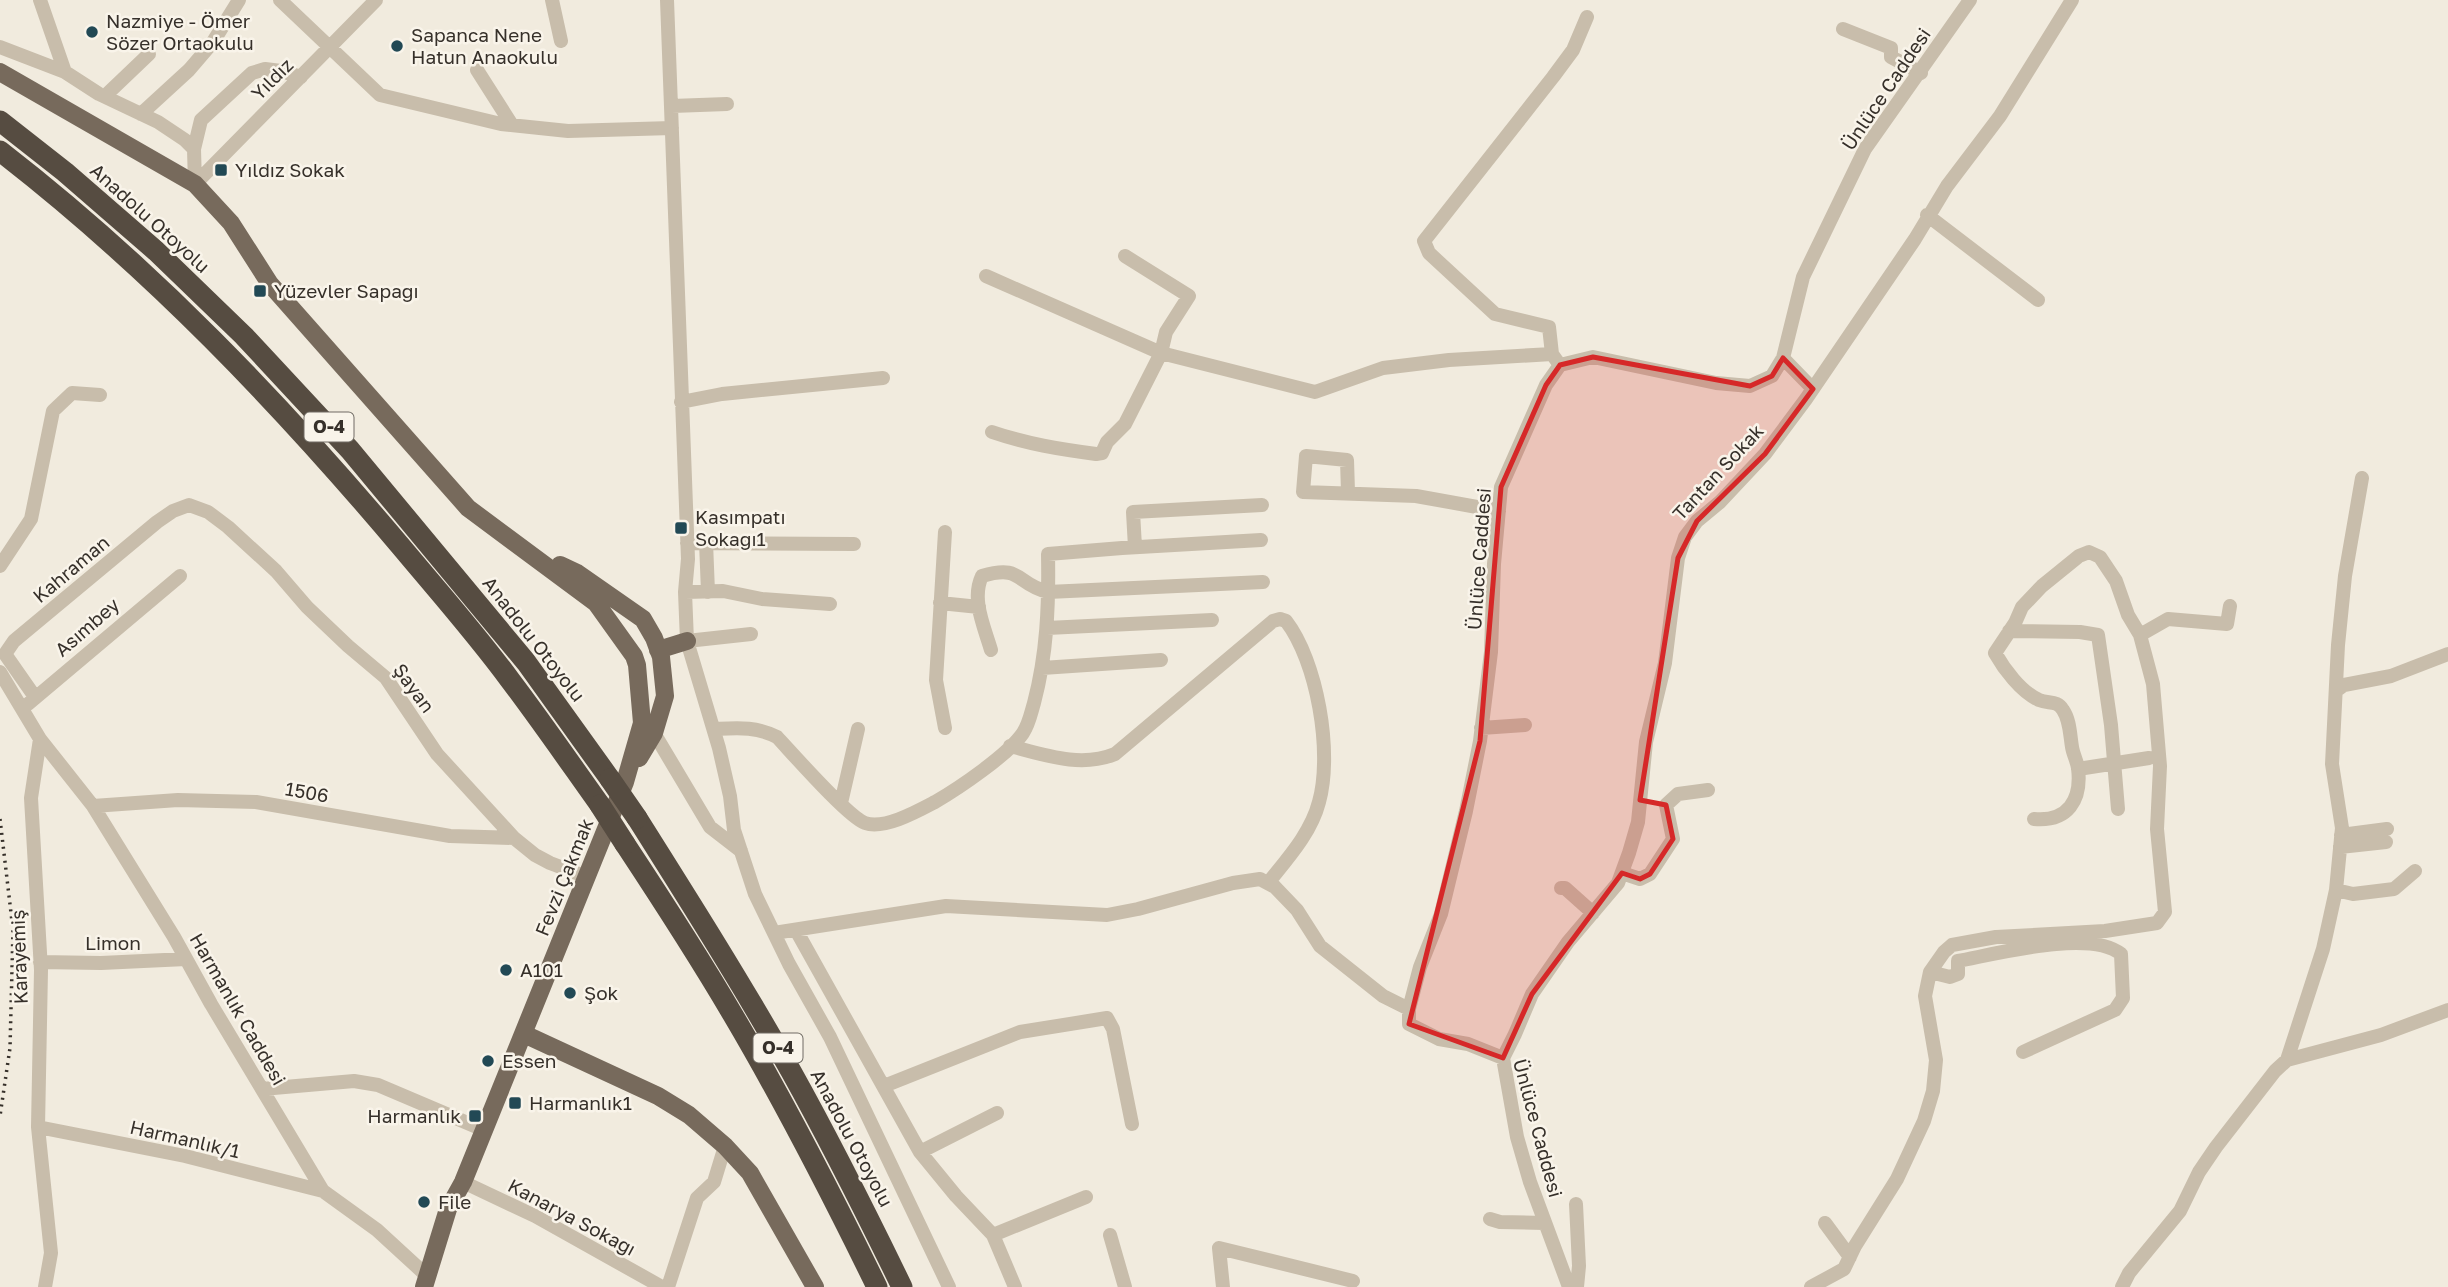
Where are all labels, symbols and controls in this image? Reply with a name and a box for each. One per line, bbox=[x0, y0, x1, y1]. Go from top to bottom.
place label: Nazmiye - Ömer Sözer Ortaokulu bbox=[106, 9, 254, 54]
place label: Sapanca Nene Hatun Anaokulu bbox=[411, 23, 558, 68]
street label: Ünlüce Caddesi bbox=[1836, 23, 1935, 154]
marker: Nazmiye - Ömer Sözer Ortaokulu bbox=[84, 24, 100, 40]
marker: Sapanca Nene Hatun Anaokulu bbox=[389, 38, 405, 54]
street label: Yıldız bbox=[246, 53, 297, 104]
street label: Anadolu Otoyolu bbox=[86, 158, 215, 277]
place label: Yıldız Sokak bbox=[235, 158, 345, 181]
marker: Yıldız Sokak bbox=[213, 162, 229, 178]
place label: Yüzevler Sapağı bbox=[274, 279, 419, 302]
marker: Yüzevler Sapağı bbox=[252, 283, 268, 299]
road number: O-4 bbox=[304, 412, 354, 442]
street label: Tantan Sokak bbox=[1667, 419, 1768, 524]
street label: Ünlüce Caddesi bbox=[1462, 487, 1495, 631]
place label: Kasımpatı Sokağı1 bbox=[695, 505, 786, 550]
marker: Kasımpatı Sokağı1 bbox=[673, 520, 689, 536]
street label: Kahraman bbox=[28, 530, 114, 607]
street label: Anadolu Otoyolu bbox=[478, 572, 590, 706]
street label: Asımbey bbox=[50, 592, 124, 661]
street label: Şayan bbox=[389, 659, 440, 717]
street label: 1506 bbox=[284, 776, 331, 807]
street label: Fevzi Çakmak bbox=[530, 814, 598, 939]
street label: Karayemiş bbox=[5, 909, 32, 1005]
street label: Harmanlık Caddesi bbox=[186, 929, 291, 1089]
street label: Limon bbox=[85, 931, 141, 954]
place label: A101 bbox=[520, 958, 563, 981]
marker: A101 bbox=[498, 962, 514, 978]
place label: Şok bbox=[584, 981, 619, 1004]
marker: Şok bbox=[562, 985, 578, 1001]
road number: O-4 bbox=[754, 1034, 802, 1063]
place label: Essen bbox=[502, 1049, 556, 1072]
marker: Essen bbox=[480, 1053, 496, 1069]
street label: Ünlüce Caddesi bbox=[1509, 1056, 1568, 1200]
street label: Anadolu Otoyolu bbox=[806, 1065, 898, 1210]
place label: Harmanlık1 bbox=[529, 1091, 632, 1114]
marker: Harmanlık1 bbox=[507, 1095, 523, 1111]
place label: Harmanlık bbox=[367, 1104, 461, 1127]
marker: Harmanlık bbox=[467, 1108, 483, 1124]
street label: Harmanlık/1 bbox=[128, 1115, 242, 1162]
street label: Kanarya Sokağı bbox=[504, 1173, 640, 1260]
place label: File bbox=[438, 1190, 471, 1213]
marker: File bbox=[416, 1194, 432, 1210]

